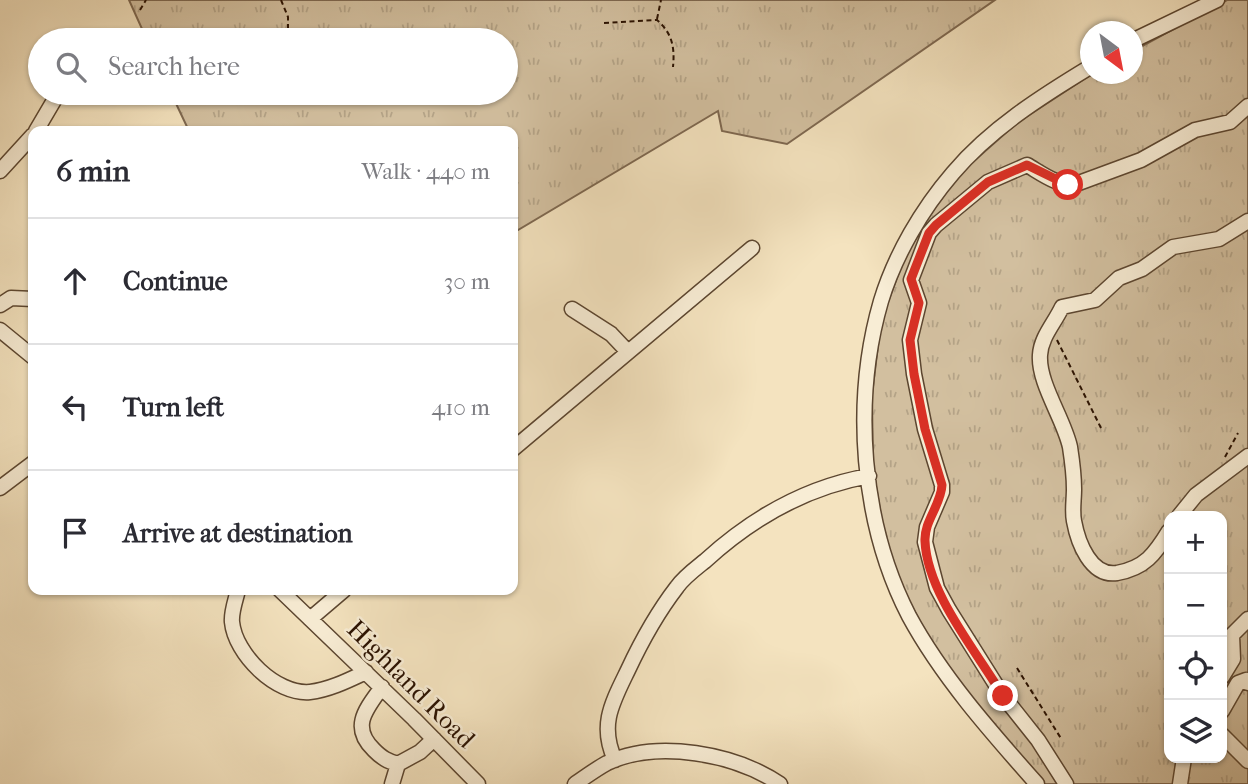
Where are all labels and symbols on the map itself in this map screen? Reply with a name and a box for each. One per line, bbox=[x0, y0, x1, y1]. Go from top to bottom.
north arrow bbox=[1080, 21, 1143, 84]
route start bbox=[1052, 169, 1083, 200]
street label: Highland Road bbox=[340, 613, 482, 755]
route end bbox=[987, 680, 1018, 711]

